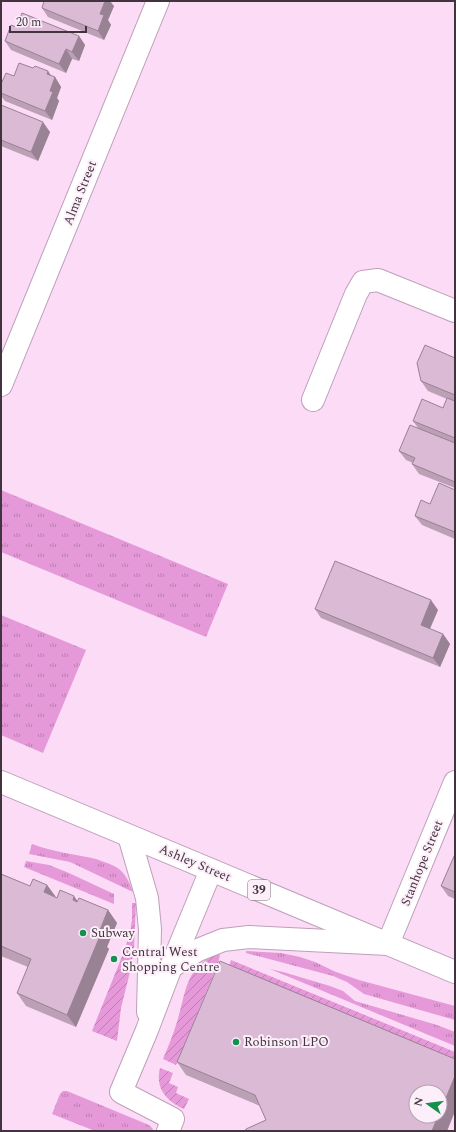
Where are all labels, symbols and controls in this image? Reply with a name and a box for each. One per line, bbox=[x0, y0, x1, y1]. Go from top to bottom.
scale bar bbox=[10, 8, 86, 34]
text: 20 m bbox=[16, 13, 41, 32]
street label: Alma Street bbox=[58, 157, 102, 228]
street label: Stanhope Street bbox=[396, 817, 449, 909]
street label: Ashley Street bbox=[156, 839, 234, 887]
road number: 39 bbox=[248, 880, 270, 900]
place label: Subway bbox=[91, 923, 136, 943]
marker: Subway bbox=[78, 928, 88, 938]
place label: Central West Shopping Centre bbox=[122, 942, 220, 977]
marker: Central West Shopping Centre bbox=[109, 954, 119, 964]
place label: Robinson LPO bbox=[244, 1032, 329, 1052]
marker: Robinson LPO bbox=[231, 1037, 241, 1047]
north arrow bbox=[408, 1084, 448, 1124]
text: N bbox=[409, 1095, 428, 1108]

